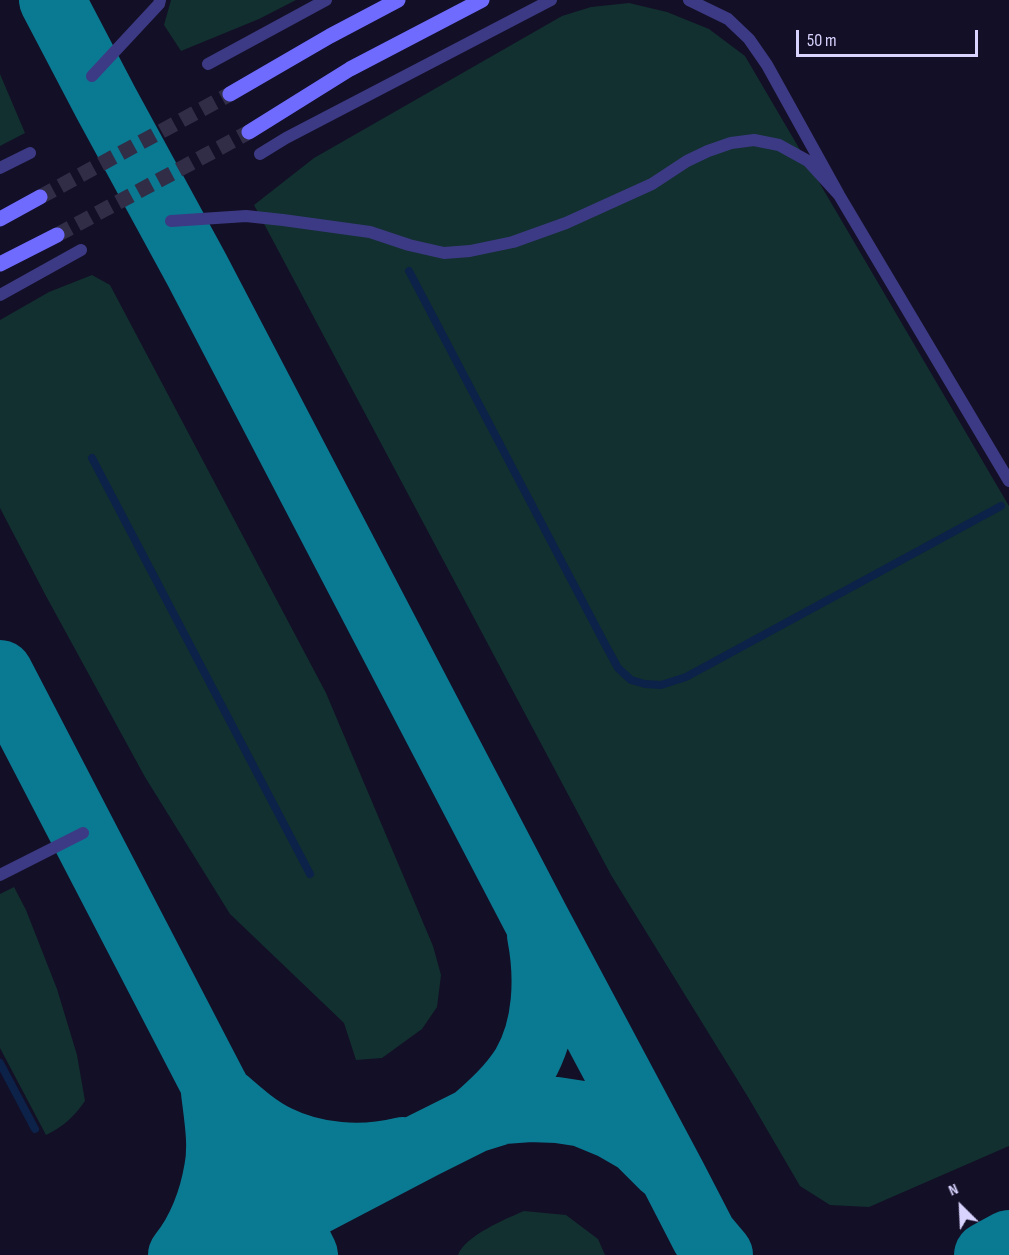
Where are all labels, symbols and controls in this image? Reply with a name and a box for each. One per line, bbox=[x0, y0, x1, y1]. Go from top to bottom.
scale bar bbox=[799, 18, 980, 56]
text: 50 m bbox=[807, 30, 837, 51]
north arrow bbox=[931, 1177, 991, 1237]
text: N bbox=[946, 1180, 961, 1201]

